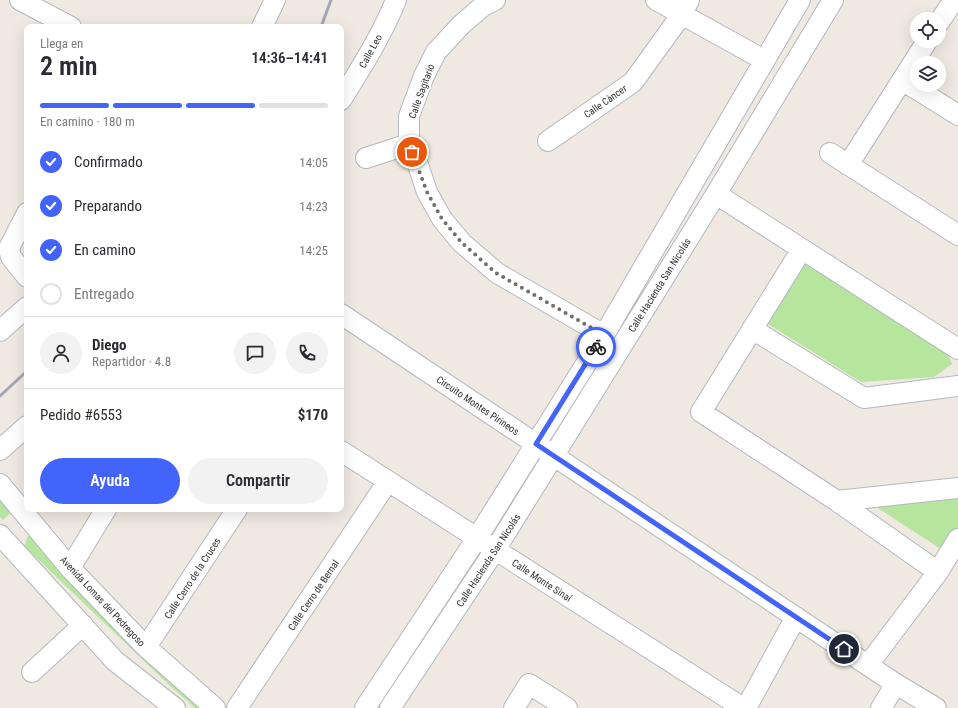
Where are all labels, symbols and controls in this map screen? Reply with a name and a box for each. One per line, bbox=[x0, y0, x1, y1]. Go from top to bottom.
map controls bbox=[910, 12, 946, 92]
button: locate bbox=[910, 12, 946, 48]
street label: Calle Leo bbox=[357, 33, 384, 70]
text: Llega en bbox=[40, 36, 83, 51]
text: 14:36–14:41 bbox=[251, 49, 328, 67]
text: 2 min bbox=[40, 51, 98, 81]
button: layers bbox=[910, 56, 946, 92]
street label: Calle Sagitario bbox=[406, 62, 436, 120]
street label: Calle Càncer bbox=[582, 83, 629, 120]
text: En camino · 180 m bbox=[40, 114, 135, 129]
pin bbox=[395, 135, 429, 169]
icon: bag bbox=[401, 141, 423, 163]
icon: check bbox=[40, 151, 62, 173]
text: Confirmado bbox=[74, 153, 143, 171]
text: 14:05 bbox=[299, 155, 328, 170]
icon: check bbox=[40, 195, 62, 217]
text: Preparando bbox=[74, 197, 142, 215]
text: 14:23 bbox=[299, 199, 328, 214]
street label: Calle Hacienda San Nicolás bbox=[626, 236, 693, 334]
icon: check bbox=[40, 239, 62, 261]
text: En camino bbox=[74, 241, 136, 259]
text: 14:25 bbox=[299, 243, 328, 258]
text: Entregado bbox=[74, 285, 134, 303]
courier bbox=[576, 327, 616, 367]
button: person bbox=[40, 332, 82, 374]
button: chat bbox=[234, 332, 276, 374]
button: phone bbox=[286, 332, 328, 374]
text: Diego bbox=[92, 336, 126, 354]
icon: bike bbox=[585, 336, 607, 358]
text: Repartidor · 4.8 bbox=[92, 354, 171, 369]
street label: Circuito Montes Pirineos bbox=[434, 374, 521, 437]
text: Pedido #6553 bbox=[40, 406, 122, 424]
text: $170 bbox=[298, 406, 328, 424]
button: Ayuda bbox=[40, 458, 180, 504]
button: Compartir bbox=[188, 458, 328, 504]
street label: Calle Hacienda San Nicolás bbox=[454, 511, 523, 609]
street label: Calle Cerro de la Cruces bbox=[162, 535, 223, 621]
street label: Avenida Lomas del Pedregoso bbox=[58, 554, 147, 649]
street label: Calle Monte Sinaí bbox=[510, 557, 574, 604]
street label: Calle Cerro de Bernal bbox=[286, 558, 341, 633]
pin bbox=[827, 632, 861, 666]
icon: home bbox=[833, 638, 855, 660]

